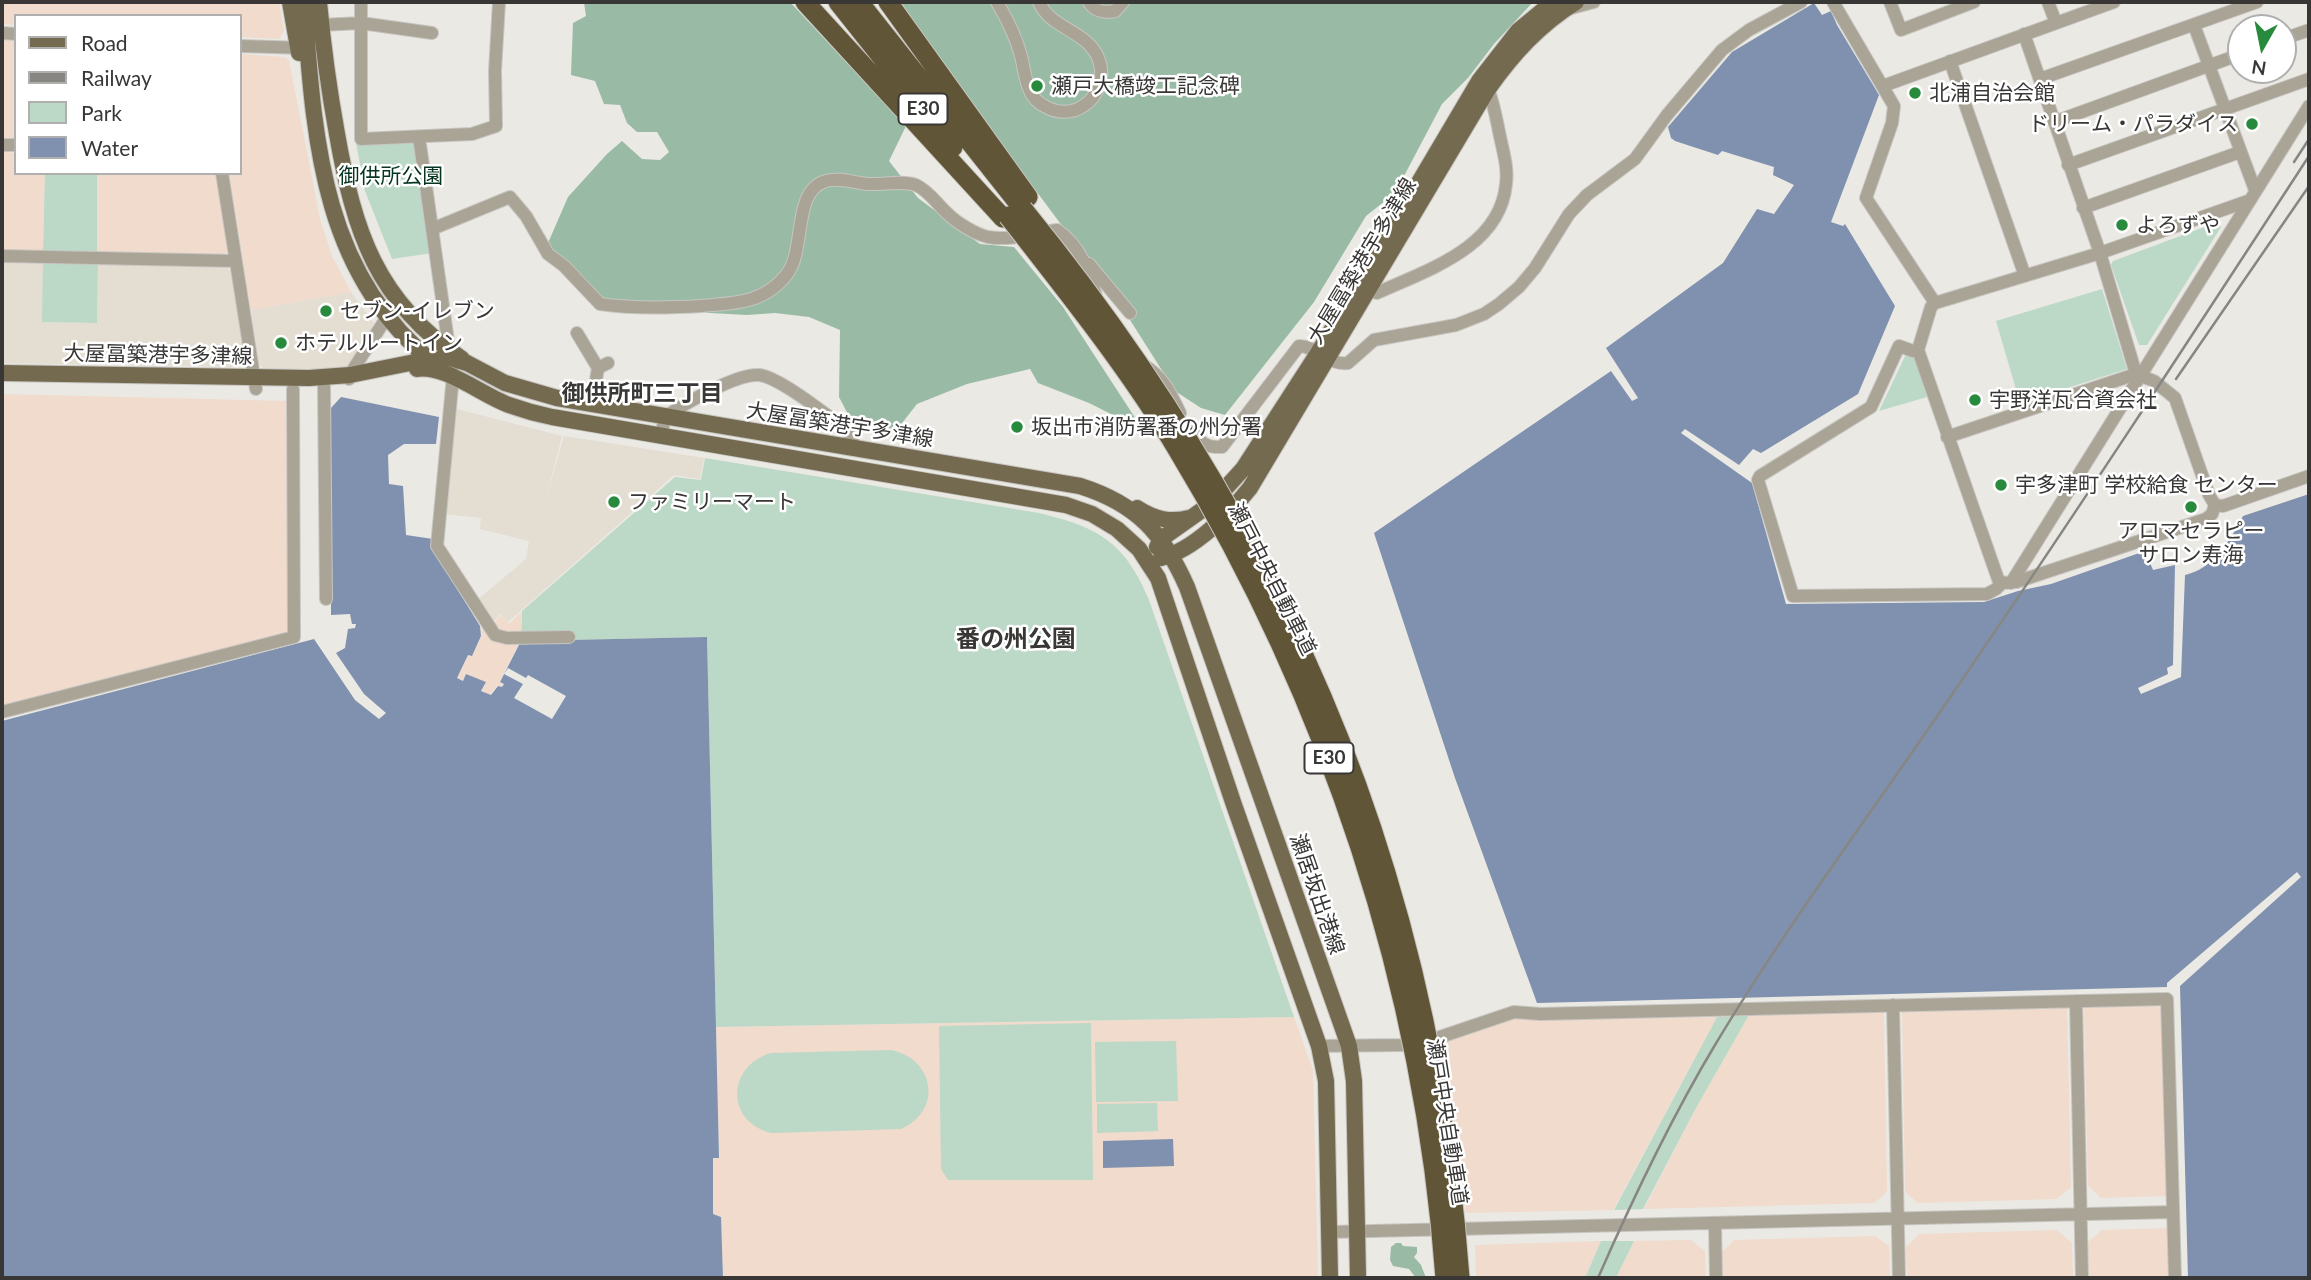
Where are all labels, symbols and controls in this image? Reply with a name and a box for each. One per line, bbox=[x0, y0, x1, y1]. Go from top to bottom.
legend bbox=[14, 14, 242, 175]
north arrow bbox=[2227, 14, 2297, 84]
text: Road bbox=[81, 30, 128, 55]
text: N bbox=[2250, 56, 2268, 81]
text: Railway bbox=[81, 65, 152, 90]
place label: 瀬戸大橋竣工記念碑 bbox=[1051, 73, 1240, 99]
marker: 瀬戸大橋竣工記念碑 bbox=[1029, 78, 1045, 94]
place label: 北浦自治会館 bbox=[1929, 80, 2055, 106]
marker: 北浦自治会館 bbox=[1907, 85, 1923, 101]
road number: E30 bbox=[898, 94, 948, 124]
text: Park bbox=[81, 100, 122, 125]
place label: ドリーム・パラダイス bbox=[2028, 111, 2238, 137]
marker: ドリーム・パラダイス bbox=[2244, 116, 2260, 132]
text: Water bbox=[81, 135, 138, 160]
park label: 御供所公園 bbox=[339, 163, 443, 189]
street label: 大屋冨築港宇多津線 bbox=[1303, 174, 1421, 348]
place label: よろずや bbox=[2136, 212, 2220, 238]
marker: よろずや bbox=[2114, 217, 2130, 233]
place label: セブン-イレブン bbox=[340, 298, 495, 324]
marker: セブン-イレブン bbox=[318, 303, 334, 319]
place label: ホテルルートイン bbox=[295, 330, 463, 356]
marker: ホテルルートイン bbox=[273, 335, 289, 351]
street label: 大屋冨築港宇多津線 bbox=[63, 341, 253, 369]
district label: 御供所町三丁目 bbox=[562, 380, 722, 408]
place label: 宇野洋瓦合資会社 bbox=[1989, 387, 2157, 413]
marker: 宇野洋瓦合資会社 bbox=[1967, 392, 1983, 408]
street label: 大屋冨築港宇多津線 bbox=[745, 398, 935, 452]
place label: 坂出市消防署番の州分署 bbox=[1031, 414, 1262, 440]
marker: 坂出市消防署番の州分署 bbox=[1009, 419, 1025, 435]
place label: 宇多津町 学校給食 センター bbox=[2015, 472, 2278, 498]
marker: 宇多津町 学校給食 センター bbox=[1993, 477, 2009, 493]
place label: ファミリーマート bbox=[628, 489, 796, 515]
marker: ファミリーマート bbox=[606, 494, 622, 510]
street label: 瀬戸中央自動車道 bbox=[1223, 498, 1321, 660]
marker: アロマセラピー サロン寿海 bbox=[2183, 499, 2199, 515]
place label: アロマセラピー サロン寿海 bbox=[2118, 518, 2264, 568]
district label: 番の州公園 bbox=[956, 625, 1076, 653]
road number: E30 bbox=[1304, 743, 1354, 774]
street label: 瀬居坂出港線 bbox=[1285, 830, 1349, 958]
street label: 瀬戸中央自動車道 bbox=[1421, 1037, 1473, 1207]

